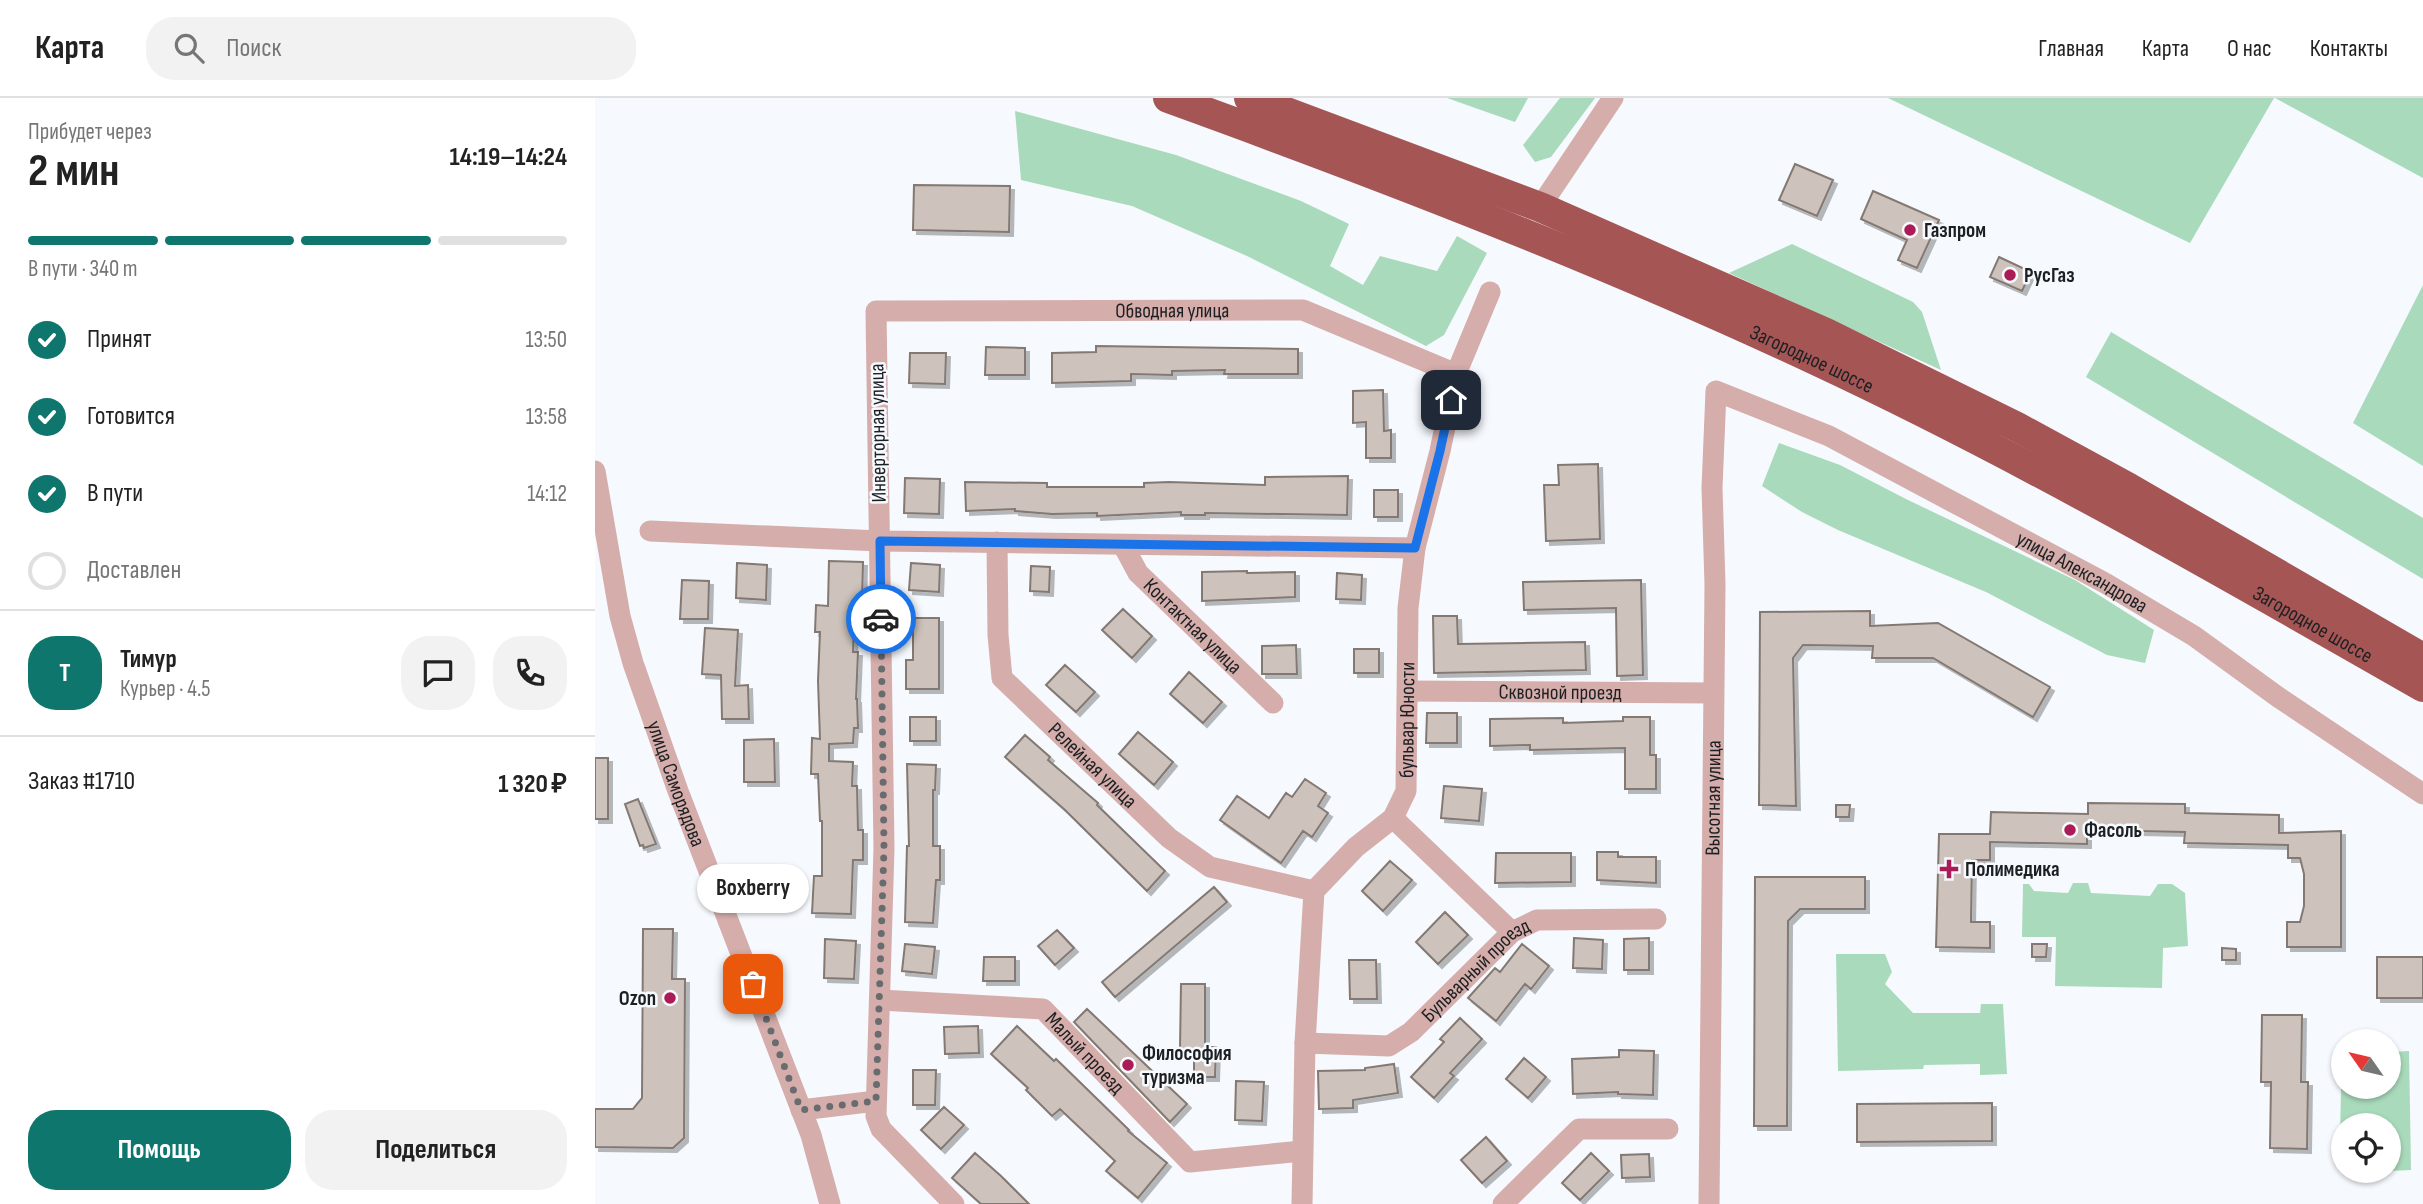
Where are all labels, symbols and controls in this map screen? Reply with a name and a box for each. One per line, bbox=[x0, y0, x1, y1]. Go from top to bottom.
search box bbox=[146, 17, 636, 80]
text: Карта bbox=[35, 28, 104, 68]
icon: search bbox=[170, 29, 208, 67]
text: Поиск bbox=[226, 33, 281, 64]
text: Главная bbox=[2038, 34, 2104, 63]
text: Карта bbox=[2142, 34, 2189, 63]
text: О нас bbox=[2227, 34, 2272, 63]
text: Контакты bbox=[2310, 34, 2388, 63]
text: Прибудет через bbox=[28, 118, 152, 146]
text: 14:19–14:24 bbox=[449, 142, 567, 173]
text: 2 мин bbox=[28, 144, 119, 199]
place label: Газпром bbox=[1924, 218, 1986, 243]
marker: Газпром bbox=[1902, 222, 1918, 238]
text: В пути · 340 m bbox=[28, 255, 138, 283]
place label: РусГаз bbox=[2024, 263, 2075, 288]
marker: РусГаз bbox=[2002, 267, 2018, 283]
street label: Обводная улица bbox=[1115, 298, 1229, 323]
street label: Загородное шоссе bbox=[1746, 319, 1878, 399]
icon: check bbox=[28, 321, 66, 359]
text: Принят bbox=[87, 324, 152, 355]
text: 13:50 bbox=[525, 326, 567, 354]
street label: Инверторная улица bbox=[864, 363, 892, 503]
pin bbox=[1421, 370, 1481, 430]
icon: home bbox=[1432, 381, 1470, 419]
icon: check bbox=[28, 398, 66, 436]
text: Готовится bbox=[87, 401, 175, 432]
text: 13:58 bbox=[526, 403, 567, 431]
icon: check bbox=[28, 475, 66, 513]
text: В пути bbox=[87, 478, 143, 509]
text: 14:12 bbox=[527, 480, 567, 508]
street label: улица Александрова bbox=[2012, 526, 2152, 618]
text: Доставлен bbox=[87, 555, 181, 586]
street label: Контактная улица bbox=[1138, 573, 1247, 679]
street label: Загородное шоссе bbox=[2248, 580, 2377, 668]
courier bbox=[846, 584, 916, 654]
icon: car bbox=[862, 600, 900, 638]
button: chat bbox=[401, 636, 475, 710]
button: phone bbox=[493, 636, 567, 710]
text: Тимур bbox=[120, 644, 177, 675]
text: Т bbox=[59, 658, 71, 689]
street label: бульвар Юности bbox=[1394, 662, 1420, 778]
text: Курьер · 4.5 bbox=[120, 675, 210, 703]
street label: Сквозной проезд bbox=[1498, 679, 1622, 705]
street label: улица Саморядова bbox=[642, 717, 711, 850]
street label: Релейная улица bbox=[1043, 717, 1142, 813]
street label: Высотная улица bbox=[1700, 740, 1726, 856]
text: Заказ #1710 bbox=[28, 766, 135, 797]
text: 1 320 ₽ bbox=[498, 769, 567, 800]
place label: Фасоль bbox=[2084, 818, 2142, 843]
marker: Фасоль bbox=[2062, 822, 2078, 838]
place label: Полимедика bbox=[1965, 857, 2060, 882]
marker: Полимедика bbox=[1939, 859, 1959, 879]
callout: Boxberry bbox=[697, 865, 809, 914]
text: Boxberry bbox=[716, 874, 790, 902]
street label: Бульварный проезд bbox=[1416, 913, 1534, 1027]
pin bbox=[723, 954, 783, 1014]
icon: bag bbox=[734, 965, 772, 1003]
place label: Ozon bbox=[619, 986, 656, 1011]
marker: Ozon bbox=[662, 990, 678, 1006]
street label: Малый проезд bbox=[1040, 1007, 1130, 1099]
north arrow bbox=[2331, 1029, 2401, 1099]
map controls bbox=[2331, 1029, 2401, 1183]
place label: Философия туризма bbox=[1142, 1041, 1232, 1090]
marker: Философия туризма bbox=[1120, 1057, 1136, 1073]
button: Помощь bbox=[28, 1110, 291, 1190]
button: Поделиться bbox=[305, 1110, 567, 1190]
button: locate bbox=[2331, 1113, 2401, 1183]

